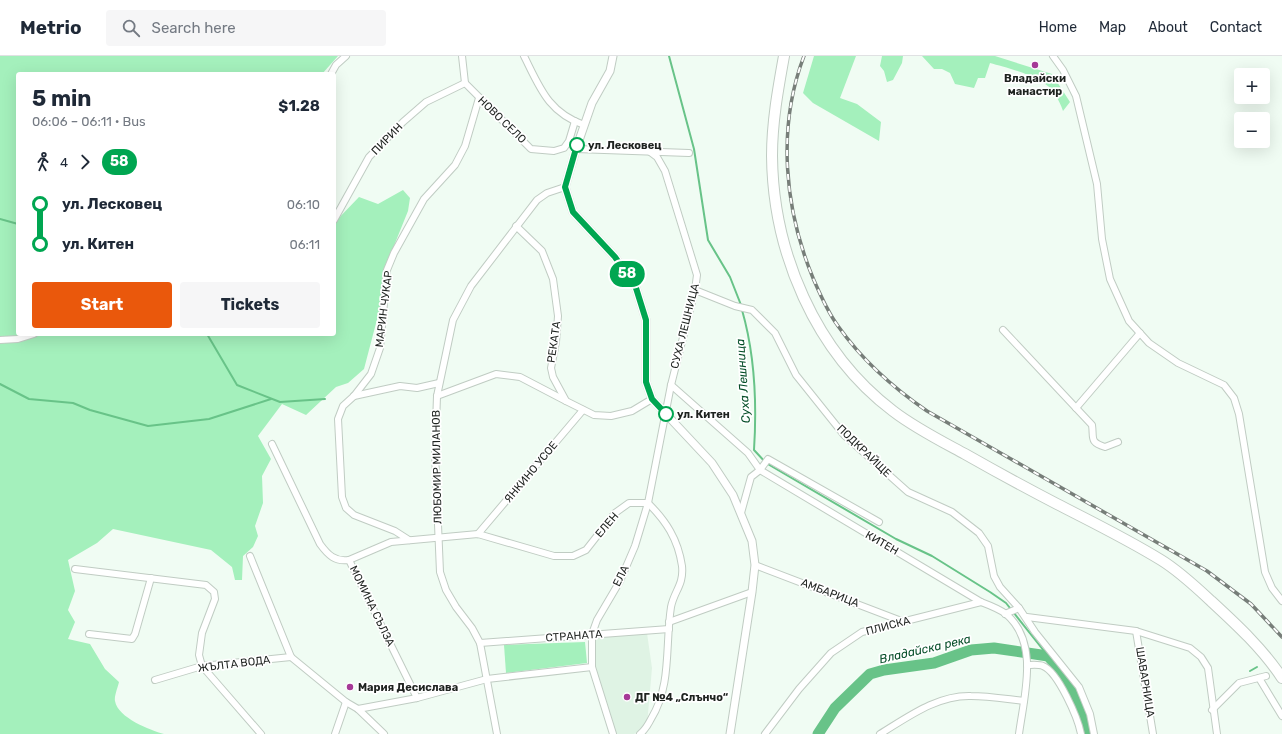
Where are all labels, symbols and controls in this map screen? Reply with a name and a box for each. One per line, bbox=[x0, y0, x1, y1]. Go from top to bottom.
search box bbox=[106, 10, 386, 46]
text: Metrio bbox=[20, 16, 82, 39]
icon: search bbox=[120, 17, 142, 39]
text: Search here bbox=[152, 19, 236, 37]
text: Home bbox=[1039, 19, 1077, 36]
text: Map bbox=[1099, 19, 1126, 36]
text: About bbox=[1148, 19, 1188, 36]
text: Contact bbox=[1210, 19, 1262, 36]
marker: Владайски манастир bbox=[1030, 60, 1040, 70]
map controls bbox=[1234, 68, 1270, 148]
button: + bbox=[1234, 68, 1270, 104]
place label: Владайски манастир bbox=[1004, 72, 1066, 98]
text: 5 min bbox=[32, 85, 92, 112]
street label: НОВО СЕЛО bbox=[475, 94, 529, 146]
text: $1.28 bbox=[278, 97, 320, 115]
button: − bbox=[1234, 112, 1270, 148]
text: 06:06 – 06:11 · Bus bbox=[32, 114, 146, 129]
street label: ПИРИН bbox=[369, 120, 405, 158]
marker: ул. Лесковец bbox=[569, 137, 585, 153]
place label: ул. Лесковец bbox=[588, 139, 661, 152]
icon: walk bbox=[32, 151, 54, 173]
icon: forward bbox=[74, 151, 96, 173]
text: 58 bbox=[110, 153, 129, 170]
text: 4 bbox=[60, 155, 68, 170]
text: ул. Лесковец bbox=[62, 195, 162, 213]
text: 06:10 bbox=[287, 197, 320, 212]
text: ул. Китен bbox=[62, 235, 134, 253]
text: 06:11 bbox=[289, 237, 320, 252]
line badge: 58 bbox=[609, 261, 645, 287]
text: 58 bbox=[618, 265, 636, 282]
street label: МАРИН ЧУКАР bbox=[373, 270, 395, 348]
street label: СУХА ЛЕШНИЦА bbox=[668, 281, 702, 370]
button: Start bbox=[32, 282, 172, 328]
button: Tickets bbox=[180, 282, 320, 328]
street label: РЕКАТА bbox=[545, 320, 563, 364]
water label: Суха Лешница bbox=[733, 338, 753, 424]
marker: ул. Китен bbox=[658, 406, 674, 422]
place label: ул. Китен bbox=[677, 408, 730, 421]
street label: ЛЮБОМИР МИЛАНОВ bbox=[430, 410, 444, 524]
street label: ПОДКРАЙЩЕ bbox=[834, 422, 894, 480]
street label: ЯНКИНО УСОЕ bbox=[502, 438, 561, 505]
street label: ЕЛЕН bbox=[593, 510, 621, 540]
street label: КИТЕН bbox=[863, 528, 901, 558]
street label: ЕЛА bbox=[610, 563, 632, 589]
street label: МОМИНА СЪЛЗА bbox=[347, 564, 397, 649]
street label: АМБАРИЦА bbox=[799, 576, 861, 610]
street label: ПЛИСКА bbox=[864, 614, 912, 638]
street label: СТРАНАТА bbox=[545, 627, 604, 644]
water label: Владайска река bbox=[878, 632, 972, 666]
street label: ШАВАРНИЦА bbox=[1133, 646, 1157, 719]
street label: ЖЪЛТА ВОДА bbox=[197, 653, 272, 675]
place label: Мария Десислава bbox=[358, 681, 458, 694]
marker: Мария Десислава bbox=[345, 682, 355, 692]
place label: ДГ №4 „Слънчо“ bbox=[635, 691, 729, 704]
marker: ДГ №4 „Слънчо“ bbox=[622, 692, 632, 702]

